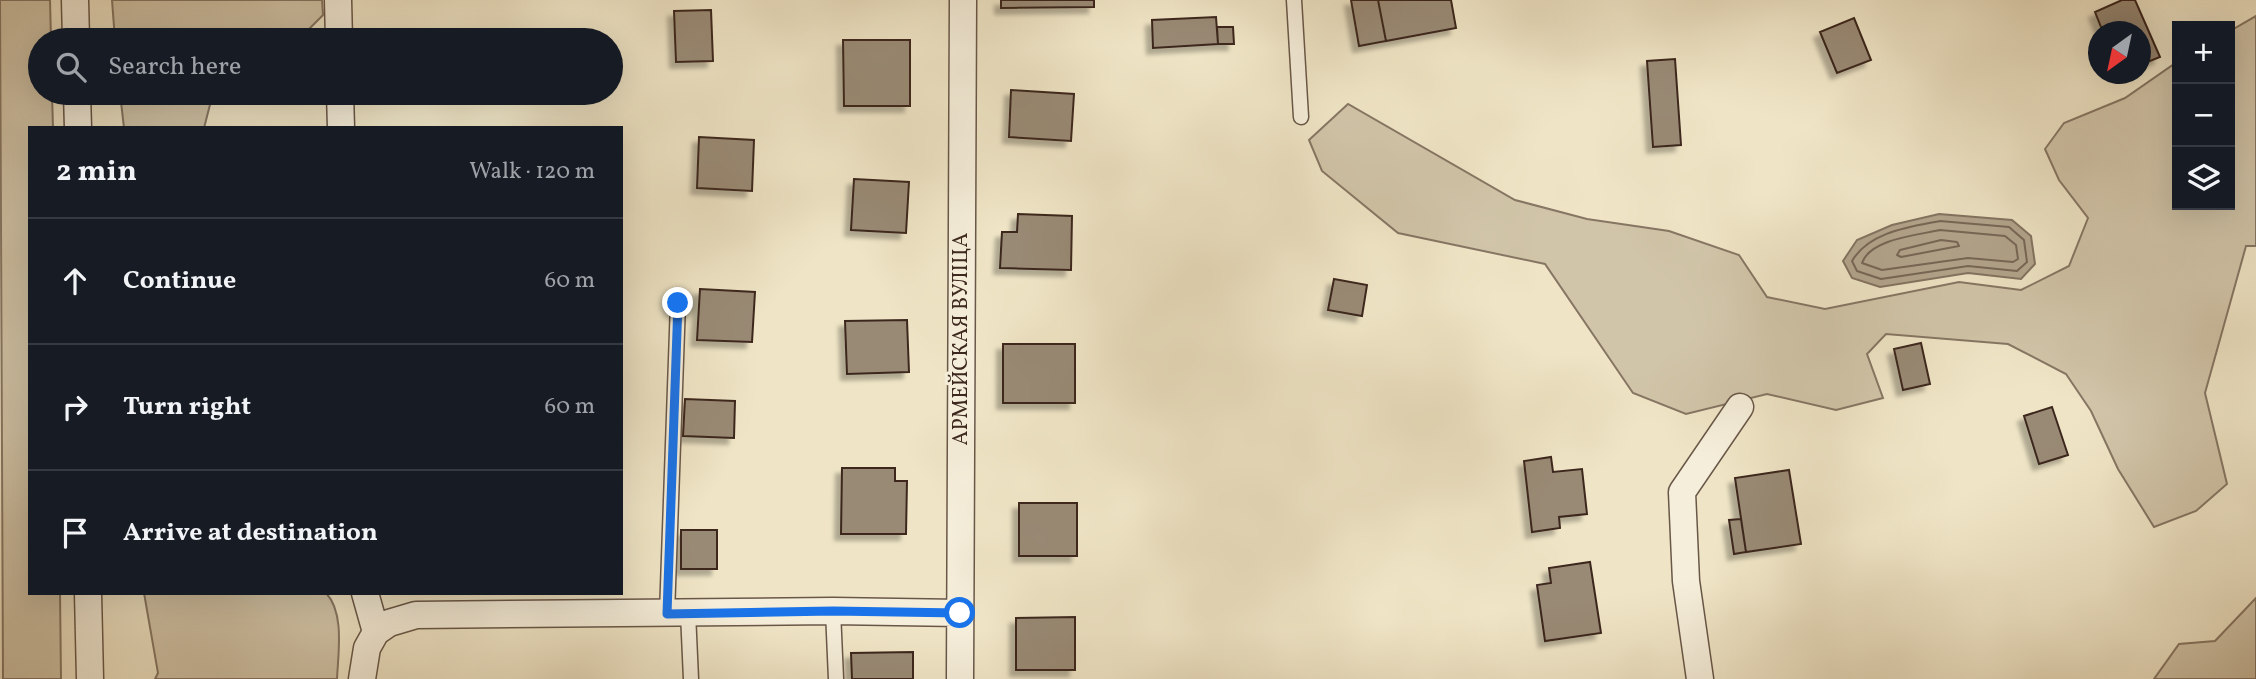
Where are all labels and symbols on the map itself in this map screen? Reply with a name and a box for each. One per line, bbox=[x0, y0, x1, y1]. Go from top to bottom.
north arrow bbox=[2088, 21, 2151, 84]
street label: АРМЕЙСКАЯ ВУЛІЦА bbox=[947, 232, 976, 445]
route end bbox=[662, 287, 693, 318]
route start bbox=[944, 597, 975, 628]

